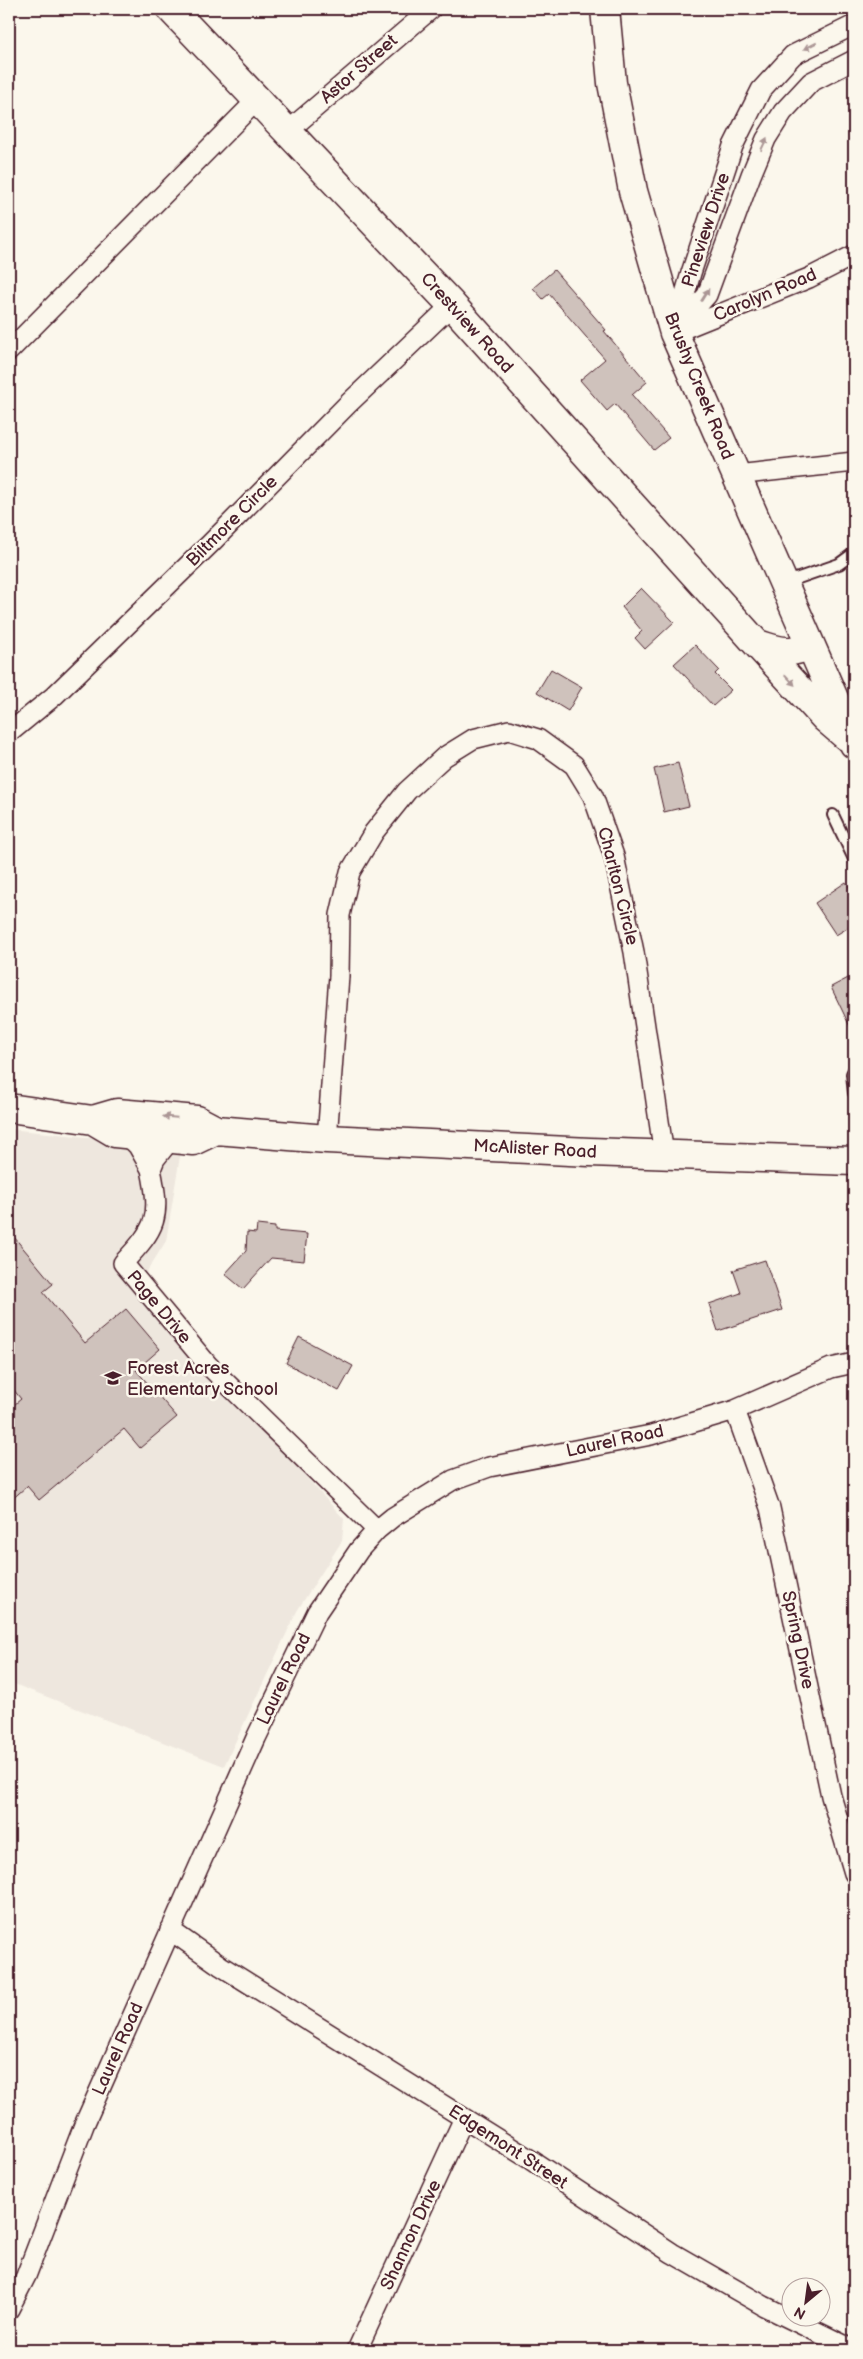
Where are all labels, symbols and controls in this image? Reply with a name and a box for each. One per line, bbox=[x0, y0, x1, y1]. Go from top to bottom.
street label: Astor Street bbox=[316, 30, 402, 108]
one-way arrow bbox=[803, 42, 817, 50]
one-way arrow bbox=[761, 137, 769, 151]
street label: Pineview Drive bbox=[678, 170, 734, 290]
street label: Carolyn Road bbox=[710, 264, 820, 326]
street label: Crestview Road bbox=[416, 268, 518, 378]
one-way arrow bbox=[700, 288, 710, 302]
street label: Brushy Creek Road bbox=[660, 309, 738, 463]
street label: Biltmore Circle bbox=[182, 471, 282, 571]
one-way arrow bbox=[784, 673, 795, 686]
street label: Charlton Circle bbox=[593, 825, 643, 948]
one-way arrow bbox=[162, 1113, 178, 1121]
street label: McAlister Road bbox=[473, 1135, 597, 1163]
street label: Page Drive bbox=[122, 1266, 196, 1348]
place label: Forest Acres Elementary School bbox=[127, 1358, 278, 1400]
school or university icon: Forest Acres Elementary School bbox=[103, 1368, 123, 1388]
street label: Laurel Road bbox=[564, 1420, 666, 1462]
street label: Spring Drive bbox=[777, 1589, 819, 1691]
street label: Laurel Road bbox=[253, 1630, 315, 1728]
street label: Laurel Road bbox=[88, 1999, 148, 2099]
street label: Edgemont Street bbox=[444, 2101, 572, 2194]
street label: Shannon Drive bbox=[376, 2176, 446, 2293]
north arrow bbox=[780, 2276, 830, 2326]
text: N bbox=[791, 2303, 809, 2323]

